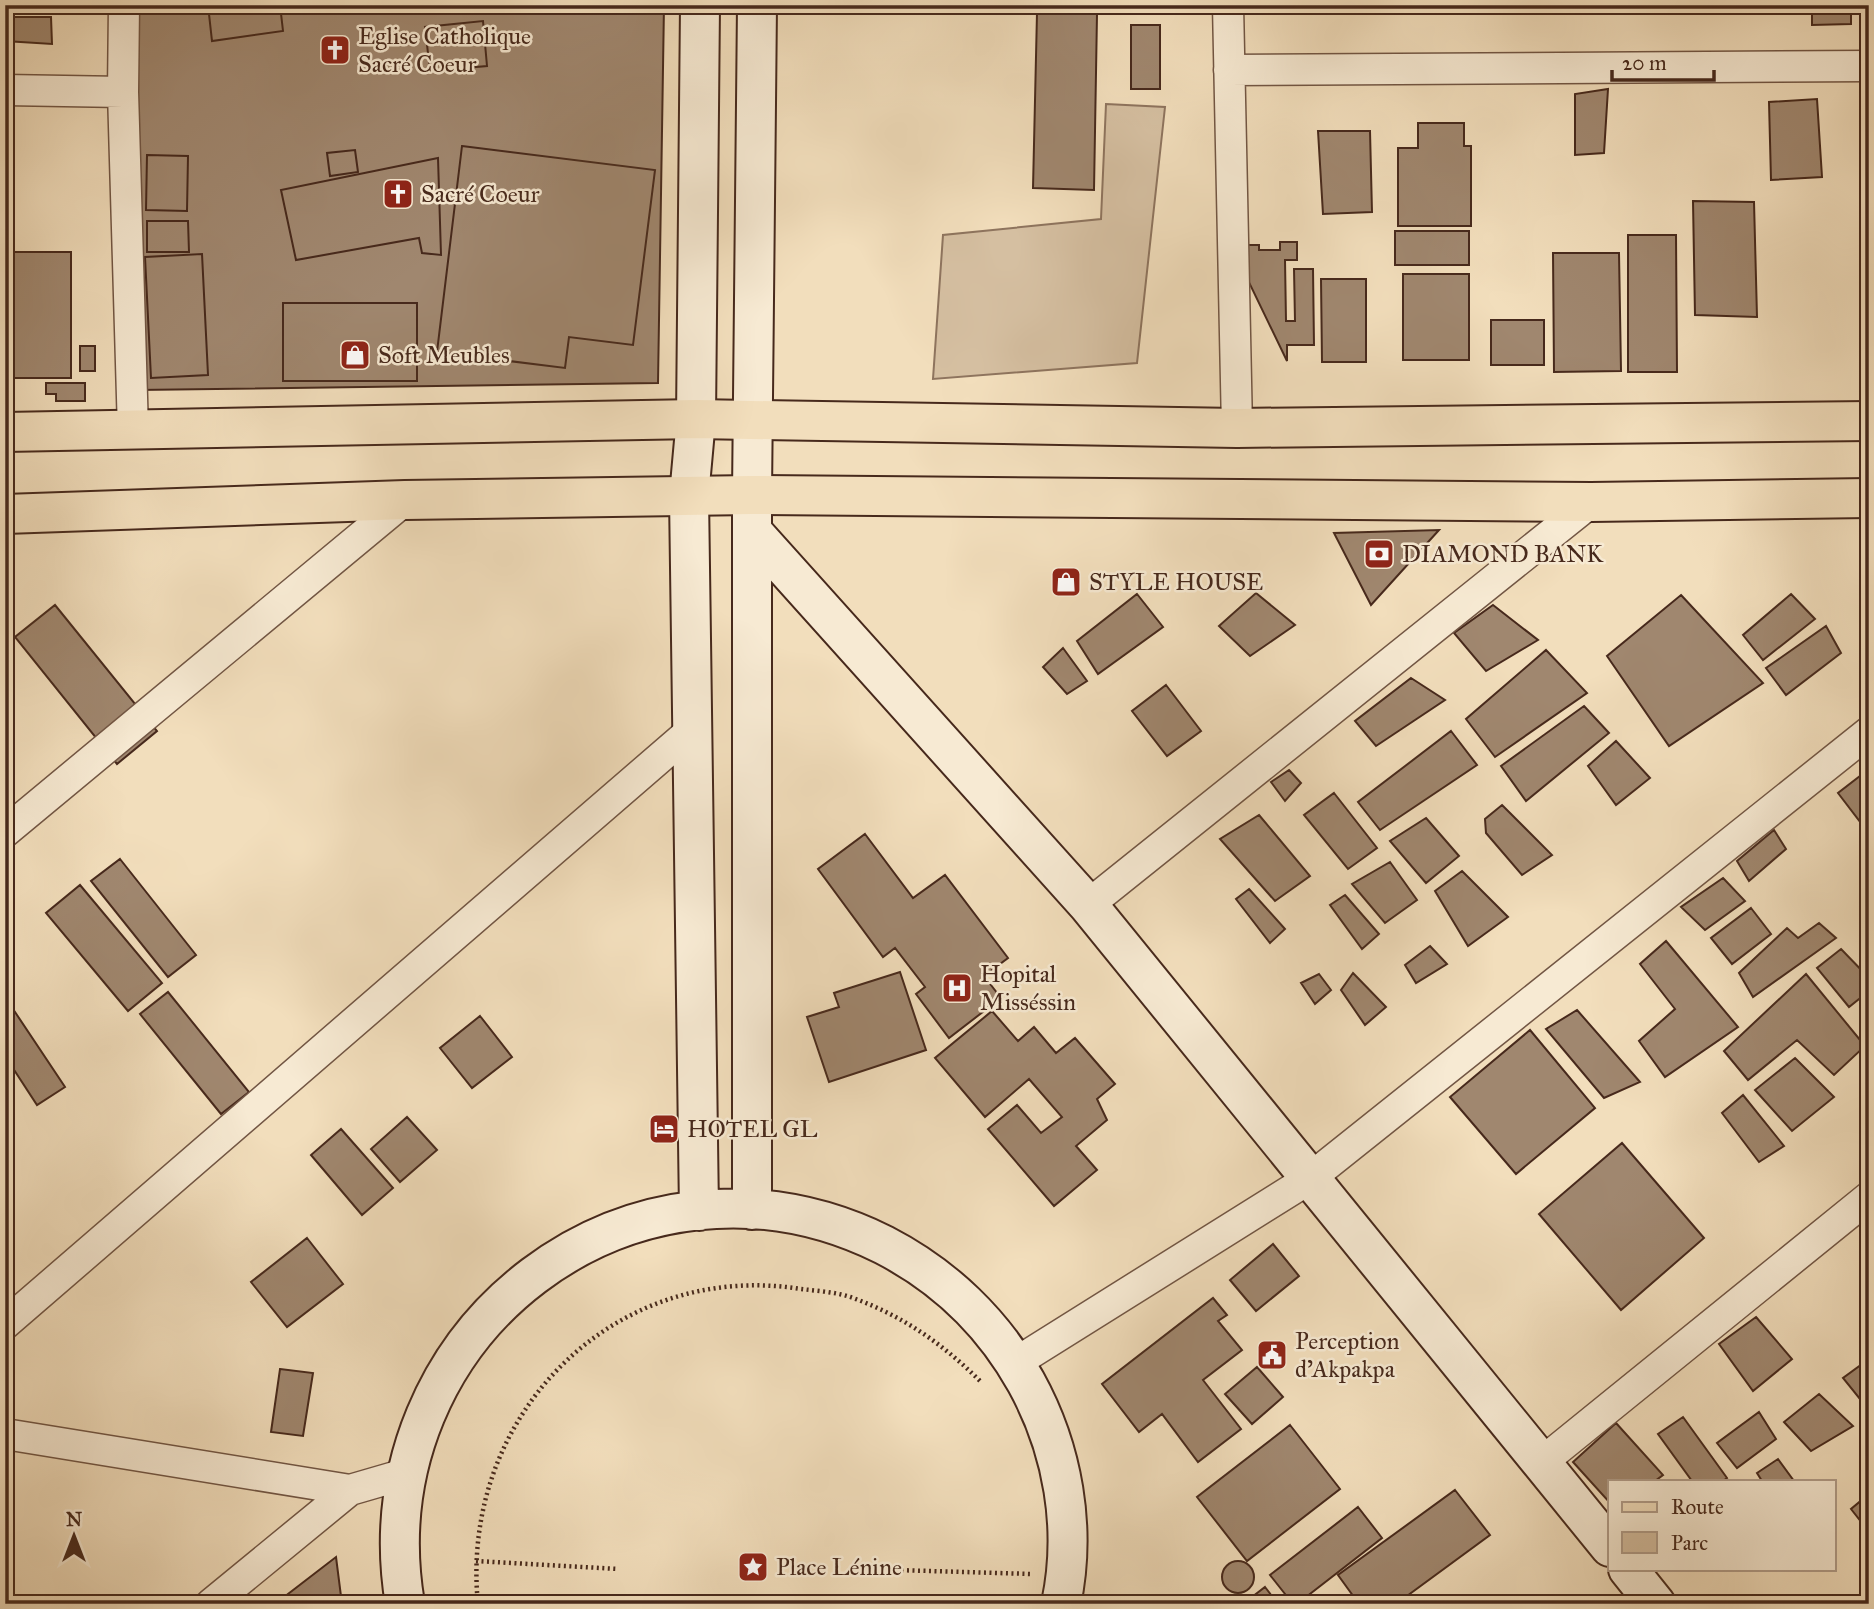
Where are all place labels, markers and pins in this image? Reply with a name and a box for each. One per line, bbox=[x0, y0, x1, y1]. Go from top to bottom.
place label: Eglise Catholique Sacré Coeur bbox=[358, 21, 531, 79]
church icon: Eglise Catholique Sacré Coeur bbox=[318, 33, 352, 67]
church icon: Sacré Coeur bbox=[381, 177, 415, 211]
place label: Sacré Coeur bbox=[421, 179, 540, 209]
shop icon: Soft Meubles bbox=[338, 338, 372, 372]
place label: Soft Meubles bbox=[378, 340, 510, 370]
bank icon: DIAMOND BANK bbox=[1362, 537, 1396, 571]
place label: DIAMOND BANK bbox=[1402, 539, 1604, 569]
shop icon: STYLE HOUSE bbox=[1049, 565, 1083, 599]
place label: STYLE HOUSE bbox=[1089, 567, 1263, 597]
place label: Hopital Misséssin bbox=[980, 959, 1076, 1017]
hospital icon: Hopital Misséssin bbox=[940, 971, 974, 1005]
hotel icon: HOTEL GL bbox=[647, 1112, 681, 1146]
place label: HOTEL GL bbox=[687, 1114, 818, 1144]
place label: Perception d'Akpakpa bbox=[1295, 1326, 1399, 1384]
public building icon: Perception d'Akpakpa bbox=[1255, 1338, 1289, 1372]
place icon: Place Lénine bbox=[736, 1550, 770, 1584]
place label: Place Lénine bbox=[776, 1552, 902, 1582]

